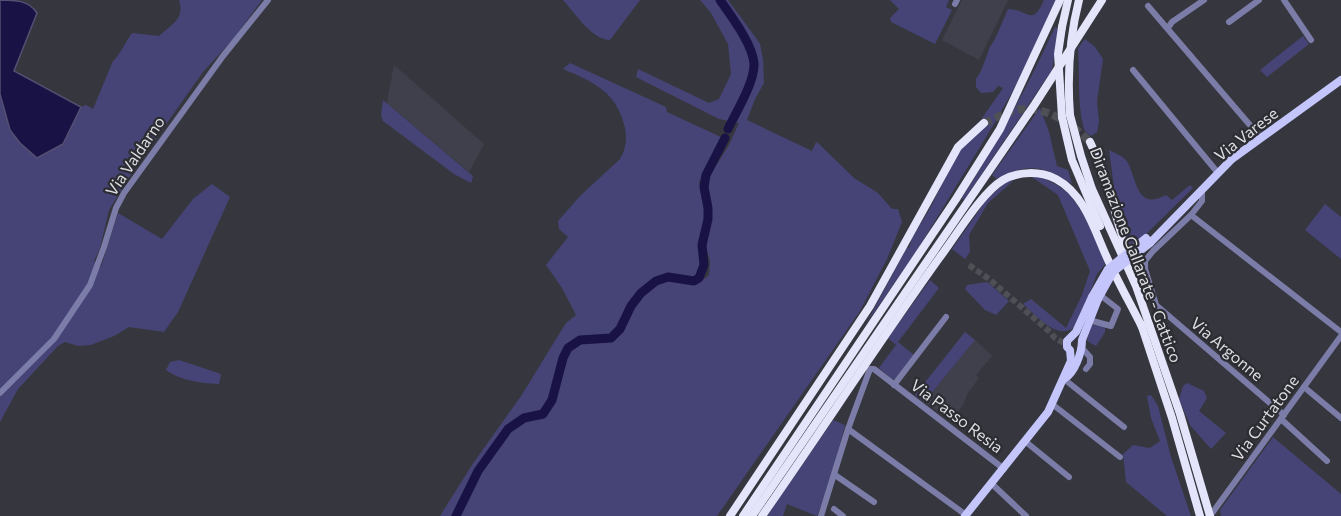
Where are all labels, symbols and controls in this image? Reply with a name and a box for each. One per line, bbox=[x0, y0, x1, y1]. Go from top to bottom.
street label: Via Varese bbox=[1210, 103, 1281, 164]
street label: Via Valdarno bbox=[101, 112, 168, 199]
street label: Diramazione Gallarate - Gattico bbox=[1087, 145, 1186, 365]
street label: Via Argonne bbox=[1187, 313, 1267, 384]
street label: Via Curtatone bbox=[1227, 371, 1302, 464]
street label: Via Passo Resia bbox=[907, 375, 1007, 456]

